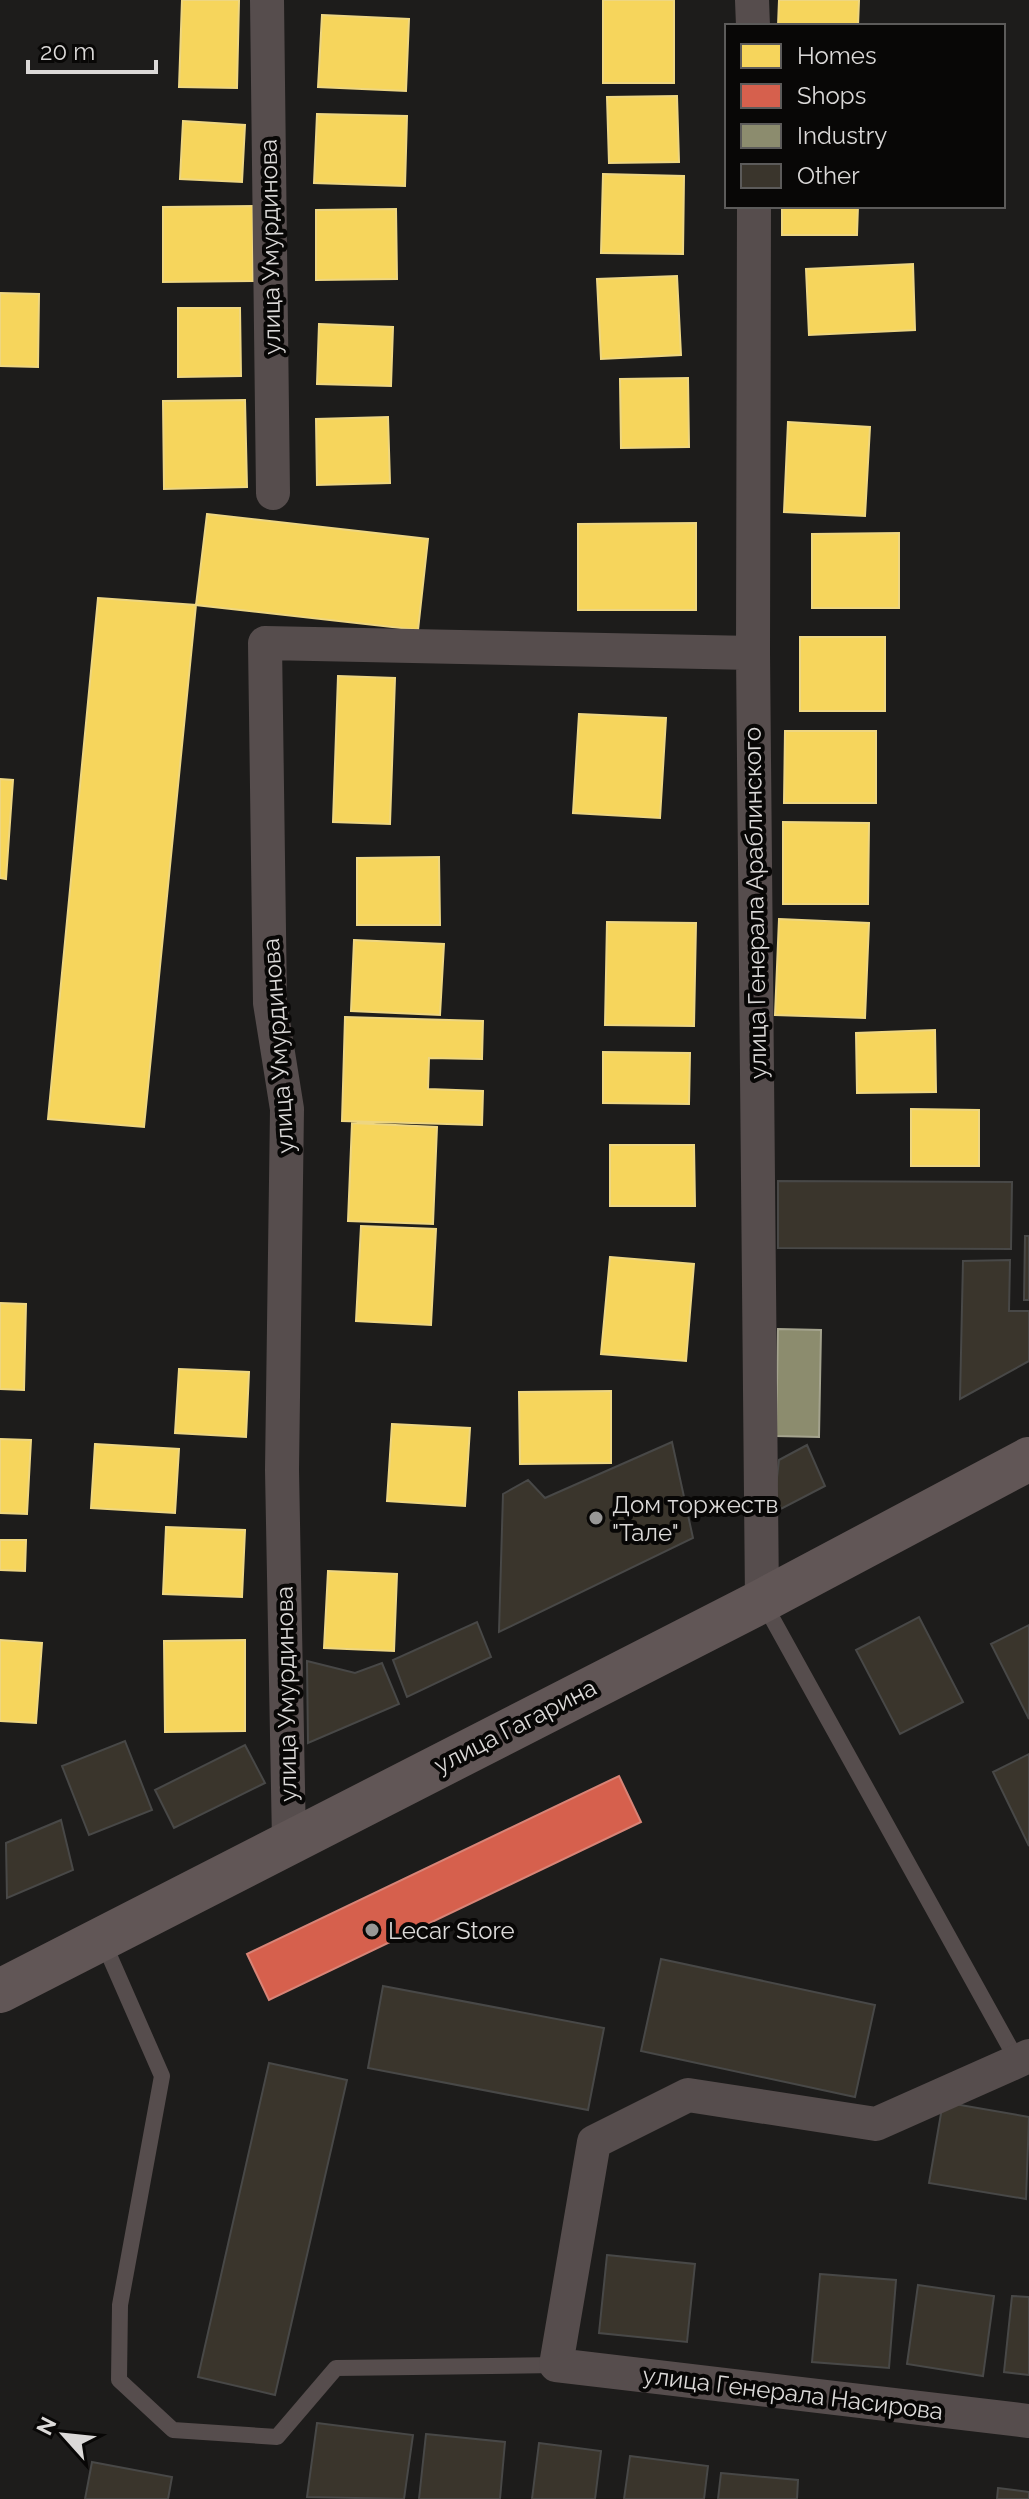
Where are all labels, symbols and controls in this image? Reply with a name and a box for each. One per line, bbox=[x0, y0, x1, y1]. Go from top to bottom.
scale bar bbox=[28, 24, 156, 74]
legend bbox=[725, 24, 1005, 208]
text: 20 m bbox=[40, 37, 95, 66]
text: Homes bbox=[797, 41, 877, 70]
text: Shops bbox=[797, 81, 866, 110]
text: Industry bbox=[797, 121, 887, 150]
street label: улица Умурдинова bbox=[254, 139, 286, 355]
text: Other bbox=[797, 161, 860, 190]
street label: улица Генерала Араблинского bbox=[737, 727, 773, 1079]
street label: улица Умурдинова bbox=[256, 937, 300, 1155]
place label: Дом торжеств "Тале" bbox=[612, 1490, 778, 1547]
marker: Дом торжеств "Тале" bbox=[587, 1509, 605, 1527]
street label: улица Умурдинова bbox=[270, 1586, 302, 1802]
street label: улица Гагарина bbox=[429, 1673, 601, 1779]
place label: Lecar Store bbox=[388, 1916, 515, 1945]
marker: Lecar Store bbox=[363, 1921, 381, 1939]
street label: улица Генерала Насирова bbox=[641, 2360, 945, 2426]
north arrow bbox=[24, 2395, 104, 2475]
text: N bbox=[31, 2413, 62, 2439]

